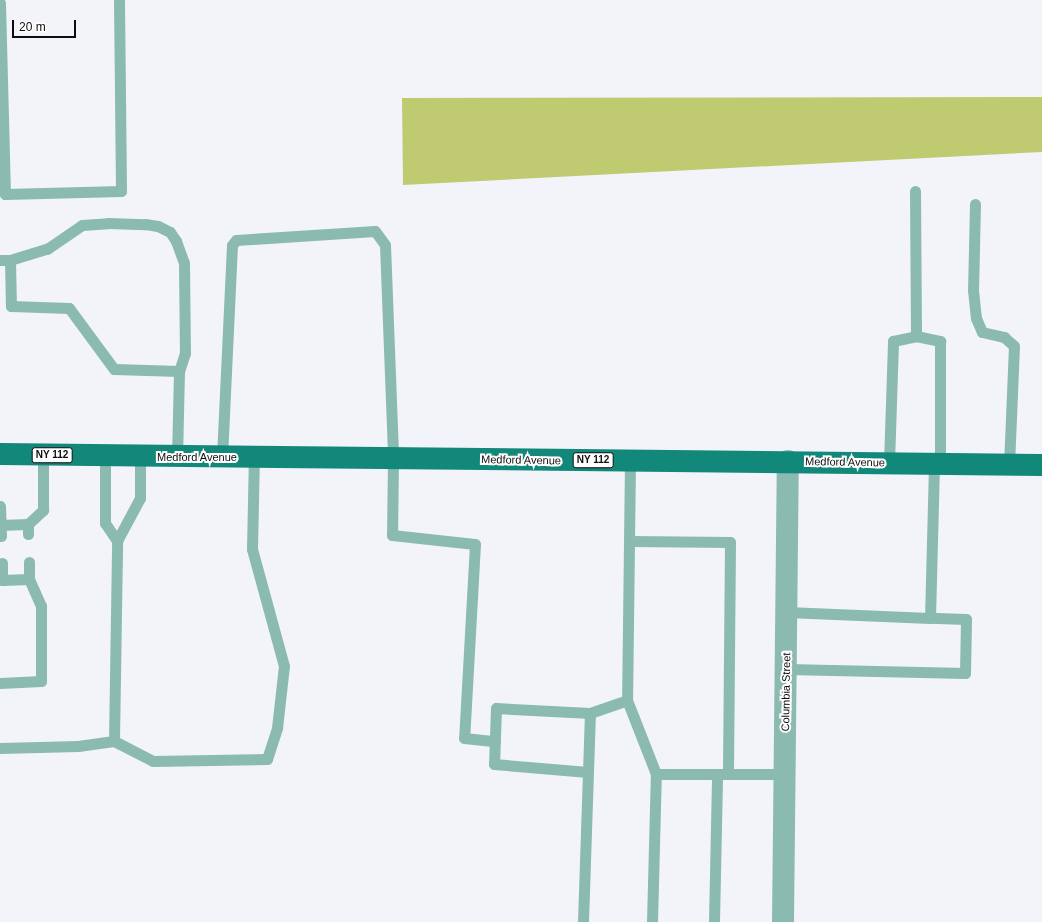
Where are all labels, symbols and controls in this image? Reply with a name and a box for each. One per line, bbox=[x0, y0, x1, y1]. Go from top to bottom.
scale bar bbox=[14, 12, 78, 38]
text: 20 m bbox=[19, 20, 46, 34]
road number: NY 112 bbox=[31, 447, 73, 463]
street label: Medford Avenue bbox=[157, 450, 237, 464]
road number: NY 112 bbox=[572, 452, 614, 468]
street label: Medford Avenue bbox=[481, 453, 561, 467]
street label: Medford Avenue bbox=[805, 455, 885, 469]
street label: Columbia Street bbox=[779, 652, 793, 732]

